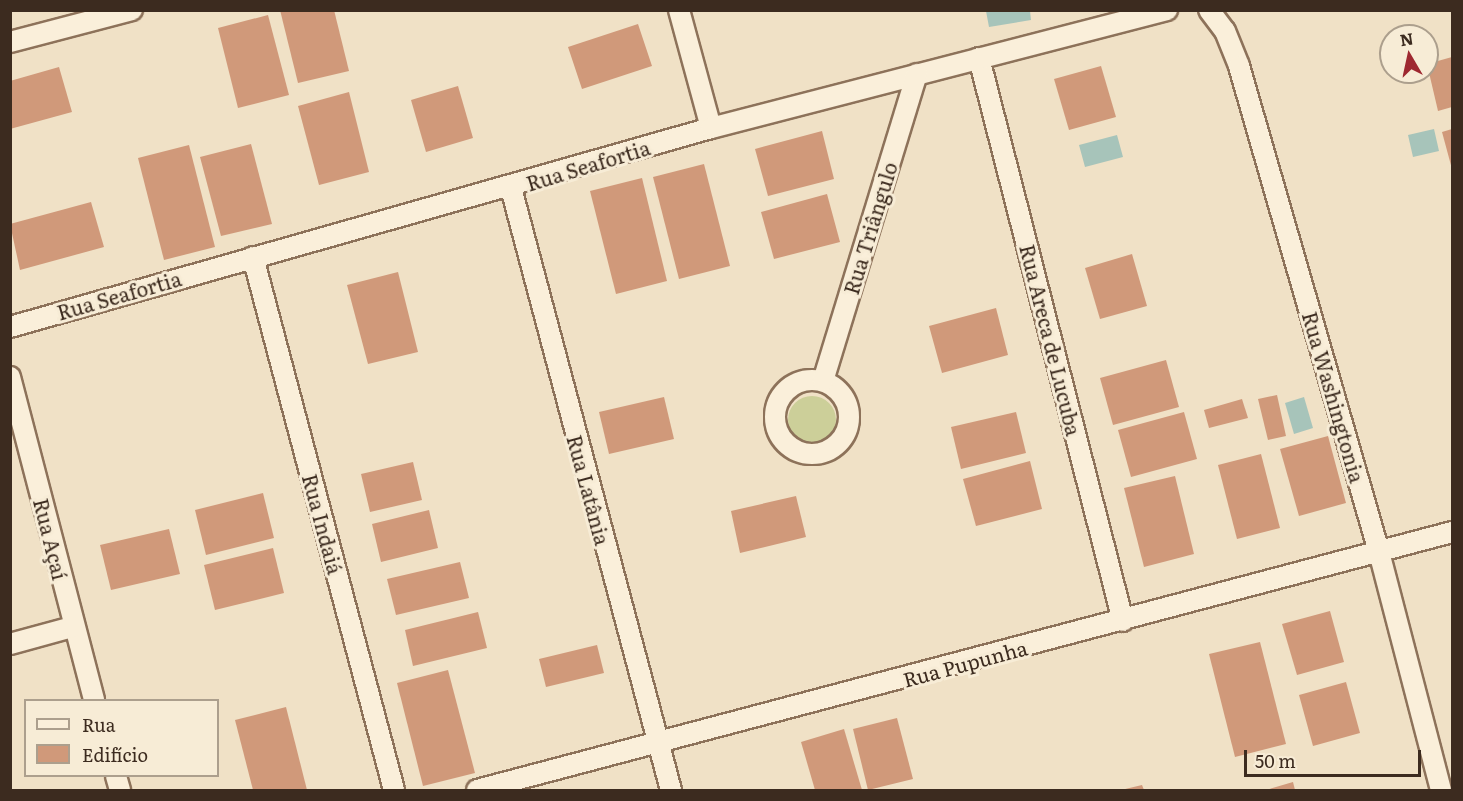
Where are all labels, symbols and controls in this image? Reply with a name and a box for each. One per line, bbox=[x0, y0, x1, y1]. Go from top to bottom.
north arrow bbox=[1379, 24, 1439, 84]
text: N bbox=[1398, 25, 1415, 51]
street label: Rua Seafortia bbox=[523, 135, 653, 195]
street label: Rua Triângulo bbox=[838, 159, 902, 297]
street label: Rua Areca de Lucuba bbox=[1016, 242, 1086, 438]
street label: Rua Seafortia bbox=[54, 266, 184, 324]
street label: Rua Washingtonia bbox=[1298, 309, 1370, 485]
street label: Rua Latânia bbox=[563, 432, 615, 548]
street label: Rua Indaiá bbox=[298, 471, 348, 577]
street label: Rua Açaí bbox=[29, 496, 73, 582]
street label: Rua Pupunha bbox=[900, 635, 1030, 691]
legend bbox=[24, 699, 219, 777]
text: Rua bbox=[82, 711, 115, 738]
scale bar bbox=[1247, 738, 1424, 776]
text: Edifício bbox=[82, 741, 148, 768]
text: 50 m bbox=[1255, 747, 1296, 774]

